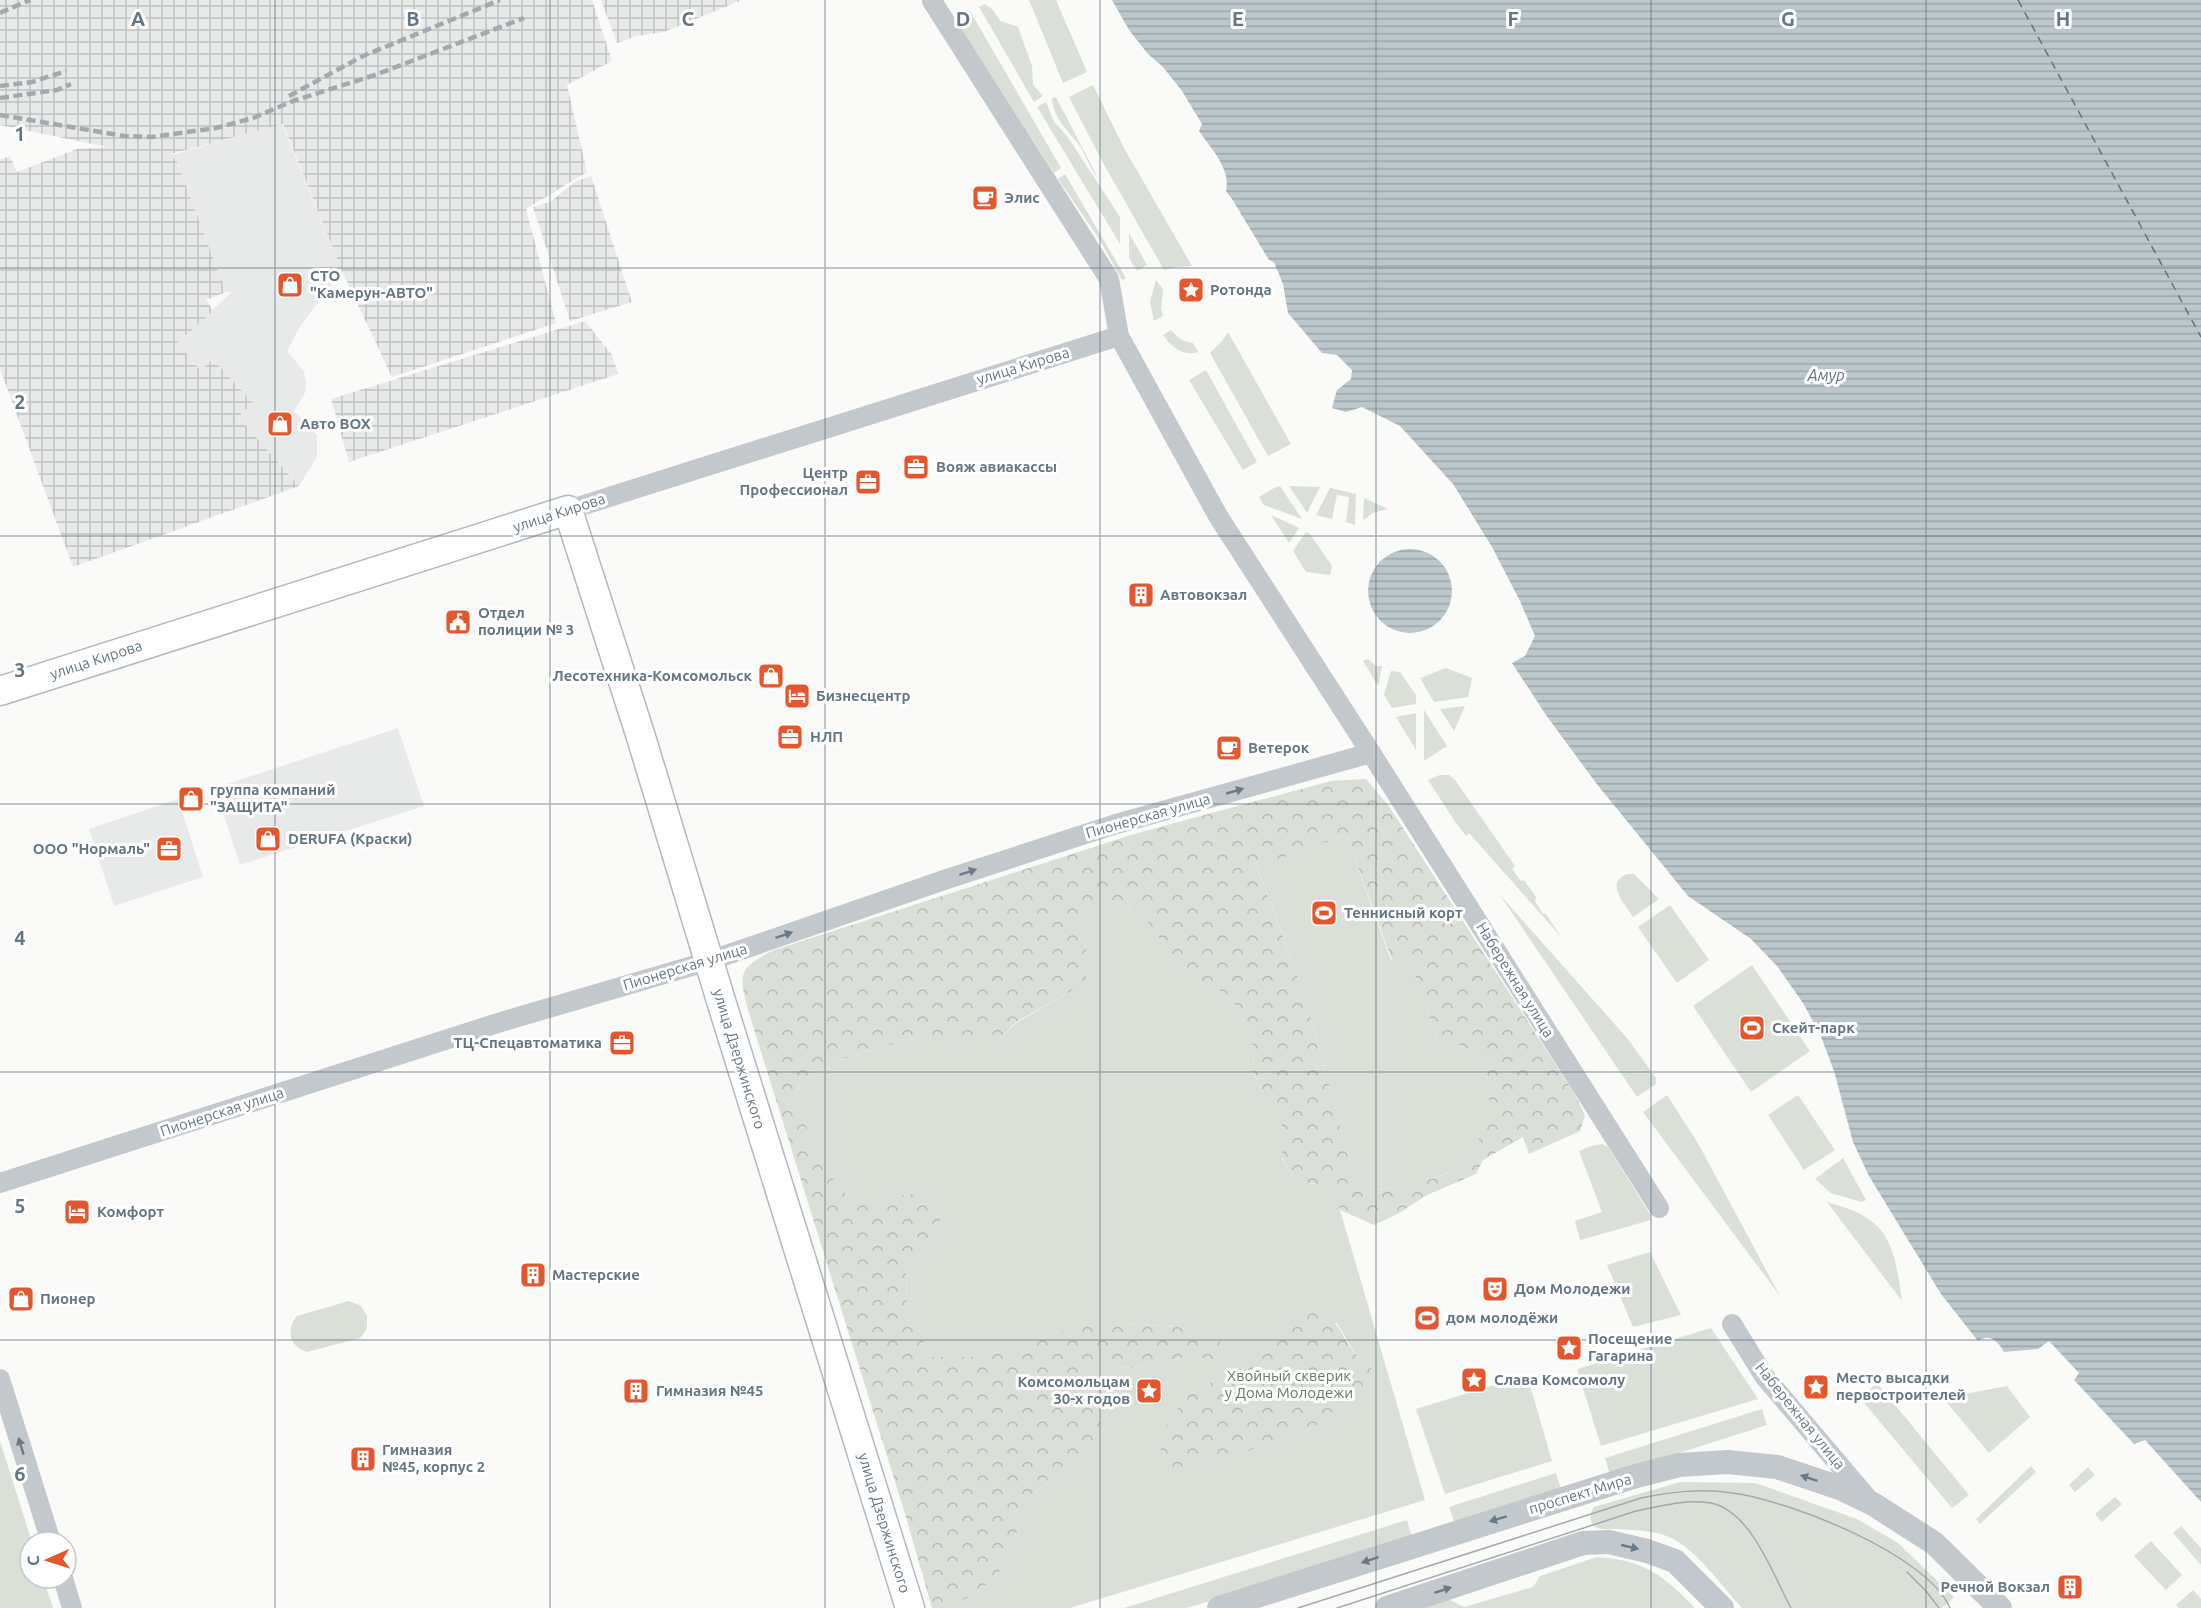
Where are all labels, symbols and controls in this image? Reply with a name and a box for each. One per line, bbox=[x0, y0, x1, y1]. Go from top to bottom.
text: A bbox=[131, 7, 145, 30]
text: B bbox=[406, 7, 420, 30]
text: C bbox=[682, 7, 695, 30]
text: D bbox=[956, 7, 970, 30]
text: E bbox=[1232, 7, 1244, 30]
text: F bbox=[1507, 7, 1519, 30]
text: G bbox=[1781, 7, 1795, 30]
text: H bbox=[2056, 7, 2070, 30]
text: 1 bbox=[14, 122, 26, 145]
cafe icon: Элис bbox=[970, 183, 1000, 213]
place label: Элис bbox=[1004, 189, 1040, 206]
place label: СТО "Камерун-АВТО" bbox=[310, 267, 433, 301]
shop icon: СТО "Камерун-АВТО" bbox=[275, 270, 305, 300]
place icon: Ротонда bbox=[1176, 275, 1206, 305]
place label: Ротонда bbox=[1210, 281, 1272, 298]
street label: улица Кирова bbox=[974, 343, 1071, 388]
water label: Амур bbox=[1806, 366, 1845, 384]
text: 2 bbox=[14, 390, 26, 413]
shop icon: Авто BOX bbox=[265, 409, 295, 439]
place label: Авто BOX bbox=[300, 415, 371, 432]
office icon: Вояж авиакассы bbox=[901, 452, 931, 482]
place label: Вояж авиакассы bbox=[936, 458, 1057, 475]
place label: Центр Профессионал bbox=[740, 464, 848, 498]
office icon: Центр Профессионал bbox=[853, 467, 883, 497]
street label: улица Кирова bbox=[511, 490, 607, 535]
building icon: Автовокзал bbox=[1126, 580, 1156, 610]
place label: Автовокзал bbox=[1160, 586, 1247, 603]
place label: Отдел полиции № 3 bbox=[478, 604, 574, 638]
public building icon: Отдел полиции № 3 bbox=[443, 607, 473, 637]
street label: улица Кирова bbox=[48, 637, 144, 682]
text: 3 bbox=[14, 658, 26, 681]
shop icon: Лесотехника-Комсомольск bbox=[756, 661, 786, 691]
place label: Лесотехника-Комсомольск bbox=[552, 667, 752, 684]
hotel icon: Бизнесцентр bbox=[782, 681, 812, 711]
place label: Бизнесцентр bbox=[816, 687, 910, 704]
office icon: НЛП bbox=[775, 722, 805, 752]
place label: НЛП bbox=[810, 728, 843, 745]
cafe icon: Ветерок bbox=[1214, 733, 1244, 763]
place label: Ветерок bbox=[1248, 739, 1310, 756]
place label: группа компаний "ЗАЩИТА" bbox=[210, 781, 335, 815]
shop icon: группа компаний "ЗАЩИТА" bbox=[176, 784, 206, 814]
one-way arrow bbox=[1226, 786, 1244, 795]
street label: Пионерская улица bbox=[1084, 790, 1212, 841]
shop icon: DERUFA (Краски) bbox=[253, 824, 283, 854]
place label: DERUFA (Краски) bbox=[288, 830, 413, 847]
office icon: ООО "Нормаль" bbox=[154, 834, 184, 864]
place label: ООО "Нормаль" bbox=[33, 840, 150, 857]
one-way arrow bbox=[959, 867, 977, 876]
sports icon: Теннисный корт bbox=[1309, 898, 1339, 928]
place label: Теннисный корт bbox=[1344, 904, 1463, 921]
street label: Набережная улица bbox=[1473, 919, 1558, 1040]
text: 4 bbox=[14, 926, 26, 949]
one-way arrow bbox=[775, 930, 793, 939]
street label: Пионерская улица bbox=[621, 940, 749, 993]
street label: улица Дзержинского bbox=[710, 987, 769, 1131]
sports icon: Скейт-парк bbox=[1737, 1013, 1767, 1043]
place label: Скейт-парк bbox=[1772, 1019, 1855, 1036]
office icon: ТЦ-Спецавтоматика bbox=[607, 1028, 637, 1058]
place label: ТЦ-Спецавтоматика bbox=[454, 1034, 602, 1051]
street label: Пионерская улица bbox=[158, 1084, 286, 1140]
text: 5 bbox=[14, 1194, 26, 1217]
hotel icon: Комфорт bbox=[62, 1197, 92, 1227]
place label: Комфорт bbox=[97, 1203, 165, 1220]
building icon: Мастерские bbox=[518, 1260, 548, 1290]
place label: Мастерские bbox=[552, 1266, 640, 1283]
theatre icon: Дом Молодежи bbox=[1480, 1274, 1510, 1304]
place label: Дом Молодежи bbox=[1514, 1280, 1630, 1297]
shop icon: Пионер bbox=[6, 1284, 36, 1314]
place label: Пионер bbox=[40, 1290, 96, 1307]
sports icon: дом молодёжи bbox=[1412, 1303, 1442, 1333]
place label: дом молодёжи bbox=[1446, 1309, 1558, 1326]
place label: Посещение Гагарина bbox=[1588, 1330, 1672, 1364]
place icon: Посещение Гагарина bbox=[1554, 1333, 1584, 1363]
street label: Набережная улица bbox=[1752, 1359, 1849, 1472]
place icon: Слава Комсомолу bbox=[1459, 1365, 1489, 1395]
park label: Хвойный скверик у Дома Молодежи bbox=[1225, 1367, 1353, 1401]
place label: Место высадки первостроителей bbox=[1836, 1369, 1966, 1403]
place label: Слава Комсомолу bbox=[1494, 1371, 1625, 1388]
place icon: Место высадки первостроителей bbox=[1801, 1372, 1831, 1402]
place label: Комсомольцам 30-х годов bbox=[1017, 1373, 1130, 1407]
building icon: Гимназия №45 bbox=[621, 1376, 651, 1406]
place icon: Комсомольцам 30-х годов bbox=[1134, 1376, 1164, 1406]
place label: Гимназия №45 bbox=[656, 1382, 764, 1399]
one-way arrow bbox=[16, 1437, 25, 1455]
place label: Гимназия №45, корпус 2 bbox=[382, 1441, 485, 1475]
building icon: Гимназия №45, корпус 2 bbox=[348, 1444, 378, 1474]
street label: улица Дзержинского bbox=[855, 1451, 914, 1595]
text: 6 bbox=[14, 1462, 26, 1485]
street label: проспект Мира bbox=[1527, 1470, 1633, 1517]
one-way arrow bbox=[1800, 1472, 1818, 1482]
one-way arrow bbox=[1489, 1515, 1507, 1525]
north arrow bbox=[18, 1530, 78, 1590]
one-way arrow bbox=[1621, 1542, 1639, 1552]
text: С bbox=[24, 1555, 42, 1566]
one-way arrow bbox=[1361, 1556, 1379, 1565]
building icon: Речной Вокзал bbox=[2055, 1572, 2085, 1602]
place label: Речной Вокзал bbox=[1941, 1578, 2050, 1595]
one-way arrow bbox=[1434, 1585, 1452, 1595]

